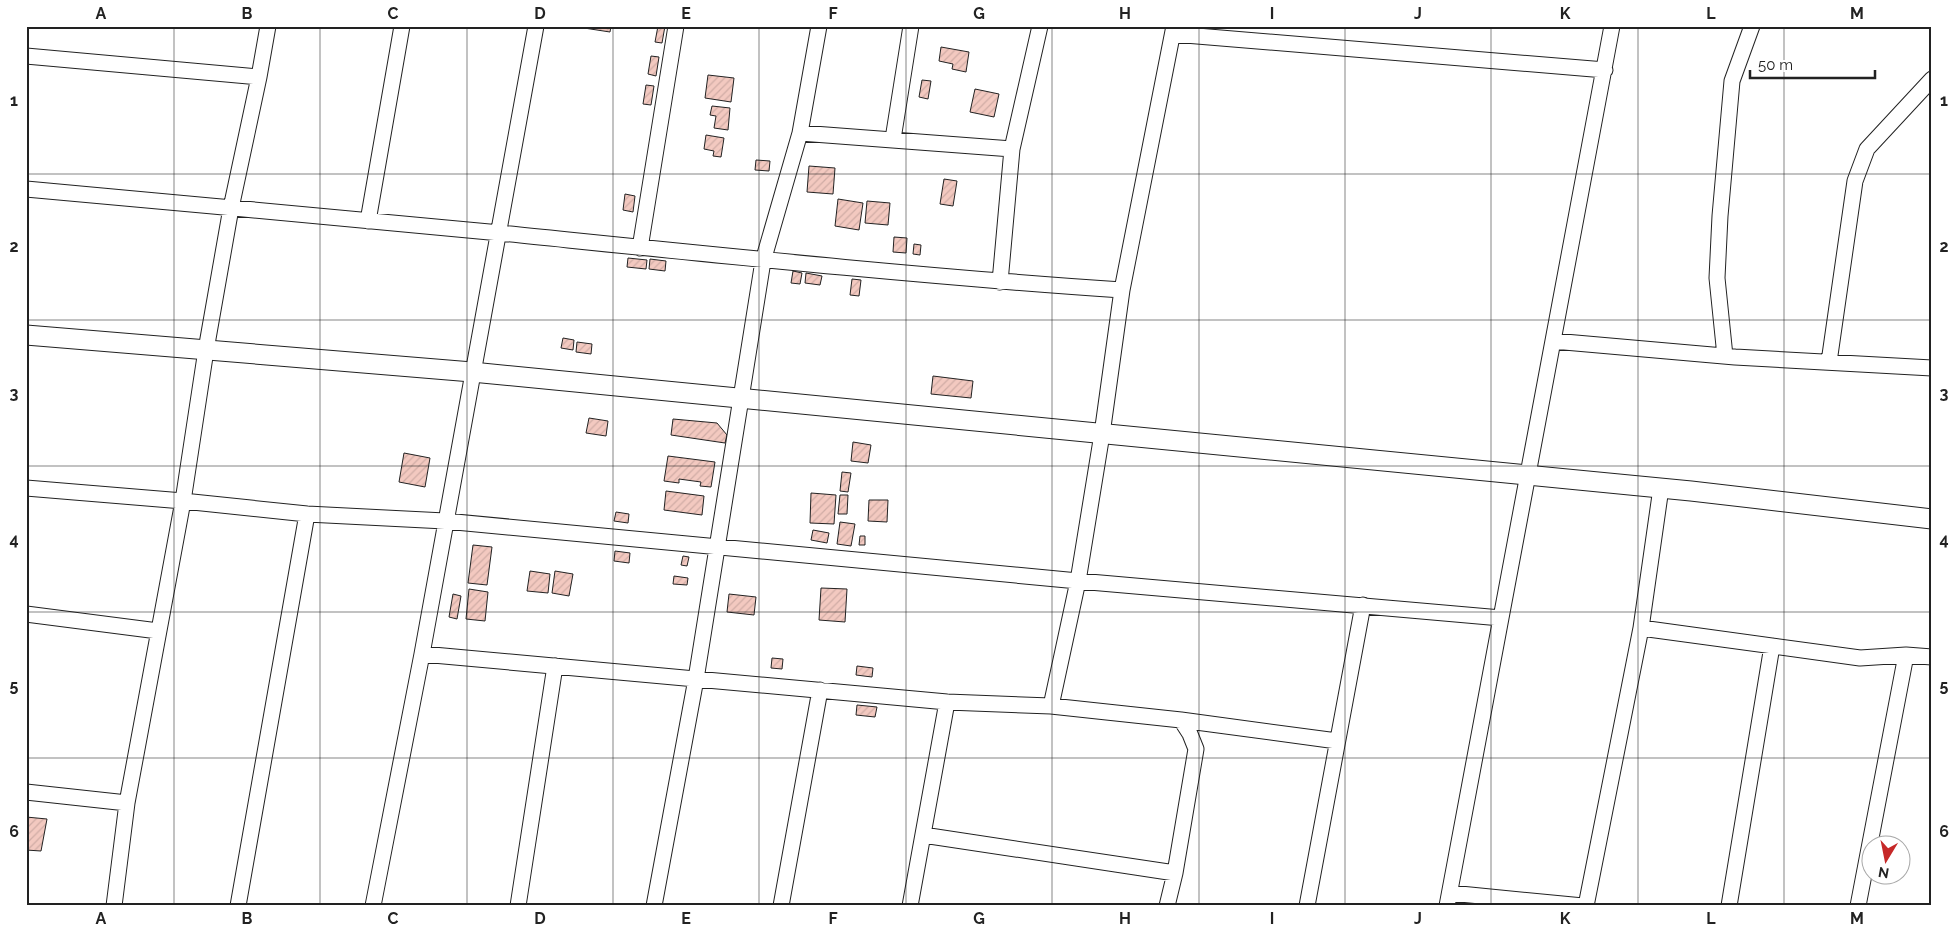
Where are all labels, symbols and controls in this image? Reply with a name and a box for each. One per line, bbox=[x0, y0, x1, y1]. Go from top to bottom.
text: A bbox=[96, 4, 107, 23]
text: B bbox=[242, 4, 253, 23]
text: C bbox=[388, 4, 399, 23]
text: D bbox=[534, 4, 546, 23]
text: E bbox=[681, 4, 691, 23]
text: F bbox=[828, 4, 838, 23]
text: G bbox=[973, 4, 985, 23]
text: H bbox=[1119, 4, 1131, 23]
text: I bbox=[1270, 4, 1274, 23]
text: J bbox=[1414, 4, 1422, 23]
text: K bbox=[1560, 4, 1571, 23]
text: L bbox=[1706, 4, 1716, 23]
text: M bbox=[1850, 4, 1864, 23]
scale bar bbox=[1750, 48, 1876, 80]
text: 50 m bbox=[1758, 56, 1793, 74]
text: 1 bbox=[10, 91, 18, 110]
text: 1 bbox=[1940, 91, 1948, 110]
text: 2 bbox=[9, 237, 19, 256]
text: 2 bbox=[1939, 237, 1949, 256]
text: 3 bbox=[10, 384, 19, 403]
text: 3 bbox=[1940, 384, 1949, 403]
text: 4 bbox=[9, 530, 19, 549]
text: 4 bbox=[1939, 530, 1949, 549]
text: 5 bbox=[10, 676, 19, 695]
text: 5 bbox=[1940, 676, 1949, 695]
text: 6 bbox=[9, 822, 19, 841]
text: 6 bbox=[1939, 822, 1949, 841]
north arrow bbox=[1860, 834, 1910, 884]
text: N bbox=[1877, 864, 1890, 882]
text: A bbox=[96, 909, 107, 928]
text: B bbox=[242, 909, 253, 928]
text: C bbox=[388, 909, 399, 928]
text: D bbox=[534, 909, 546, 928]
text: E bbox=[681, 909, 691, 928]
text: F bbox=[828, 909, 838, 928]
text: G bbox=[973, 909, 985, 928]
text: H bbox=[1119, 909, 1131, 928]
text: I bbox=[1270, 909, 1274, 928]
text: J bbox=[1414, 909, 1422, 928]
text: K bbox=[1560, 909, 1571, 928]
text: L bbox=[1706, 909, 1716, 928]
text: M bbox=[1850, 909, 1864, 928]

